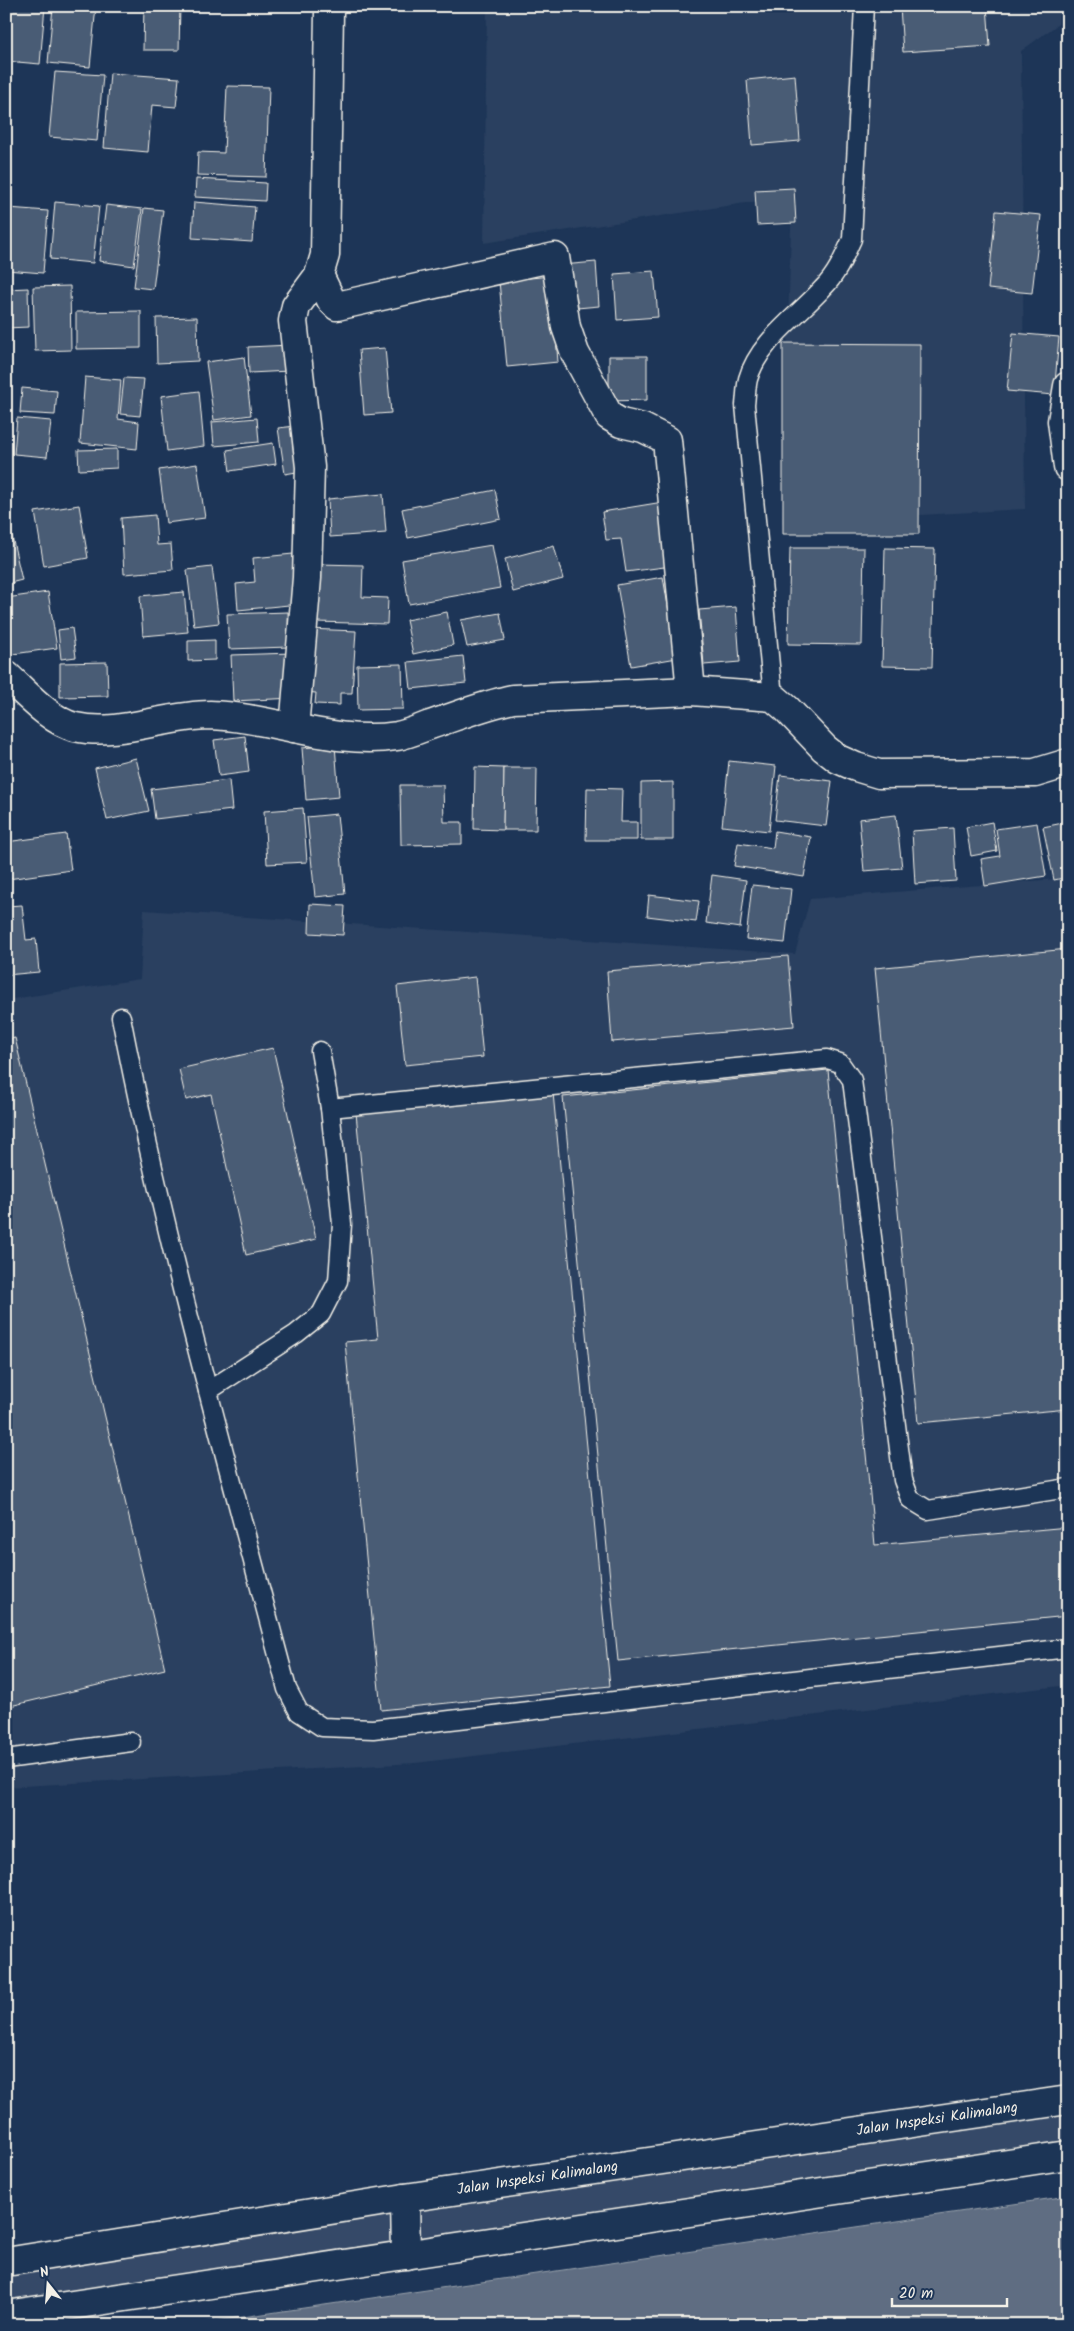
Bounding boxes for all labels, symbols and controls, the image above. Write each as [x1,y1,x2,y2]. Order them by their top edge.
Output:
street label: Jalan Inspeksi Kalimalang [855,2096,1019,2143]
street label: Jalan Inspeksi Kalimalang [455,2155,620,2202]
north arrow [22,2258,72,2308]
text: N [37,2261,52,2284]
scale bar [892,2276,1006,2308]
text: 20 m [899,2282,933,2306]

